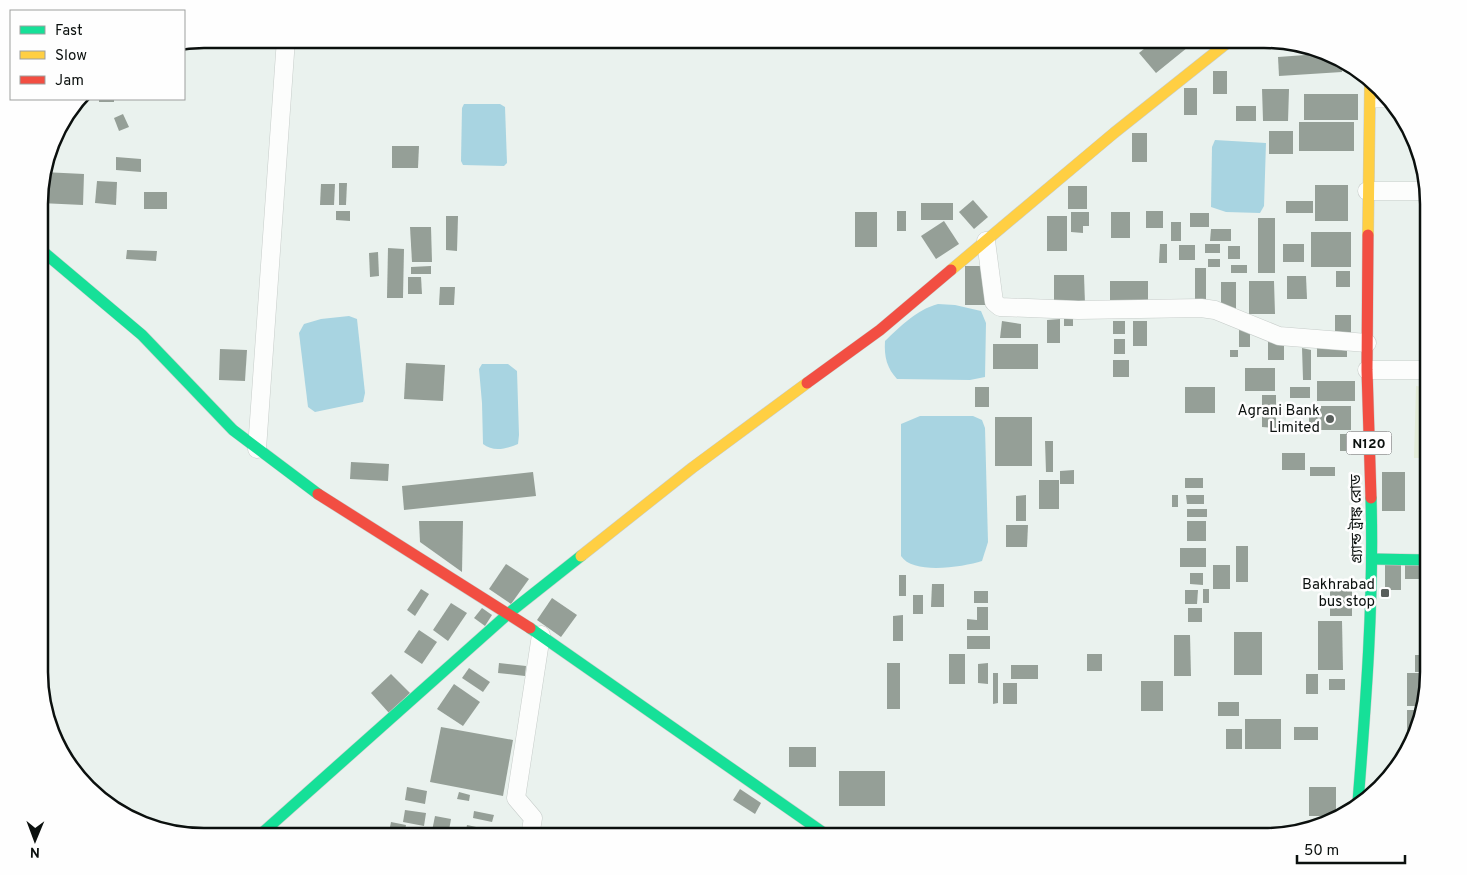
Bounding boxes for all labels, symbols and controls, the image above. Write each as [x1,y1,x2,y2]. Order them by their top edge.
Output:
legend [10,10,185,100]
text: Fast [55,22,83,41]
text: Slow [55,47,87,66]
text: Jam [55,72,84,91]
place label: Agrani Bank Limited [1238,402,1320,438]
marker: Agrani Bank Limited [1324,413,1336,425]
road number: N120 [1346,432,1392,454]
street label: গ্র্যান্ড ট্রাঙ্ক রোড [1347,474,1368,564]
place label: Bakhrabad bus stop [1302,576,1375,612]
marker: Bakhrabad bus stop [1379,587,1391,599]
north arrow [10,815,60,865]
scale bar [1297,832,1404,864]
text: 50 m [1304,842,1339,861]
text: N [30,843,40,860]

